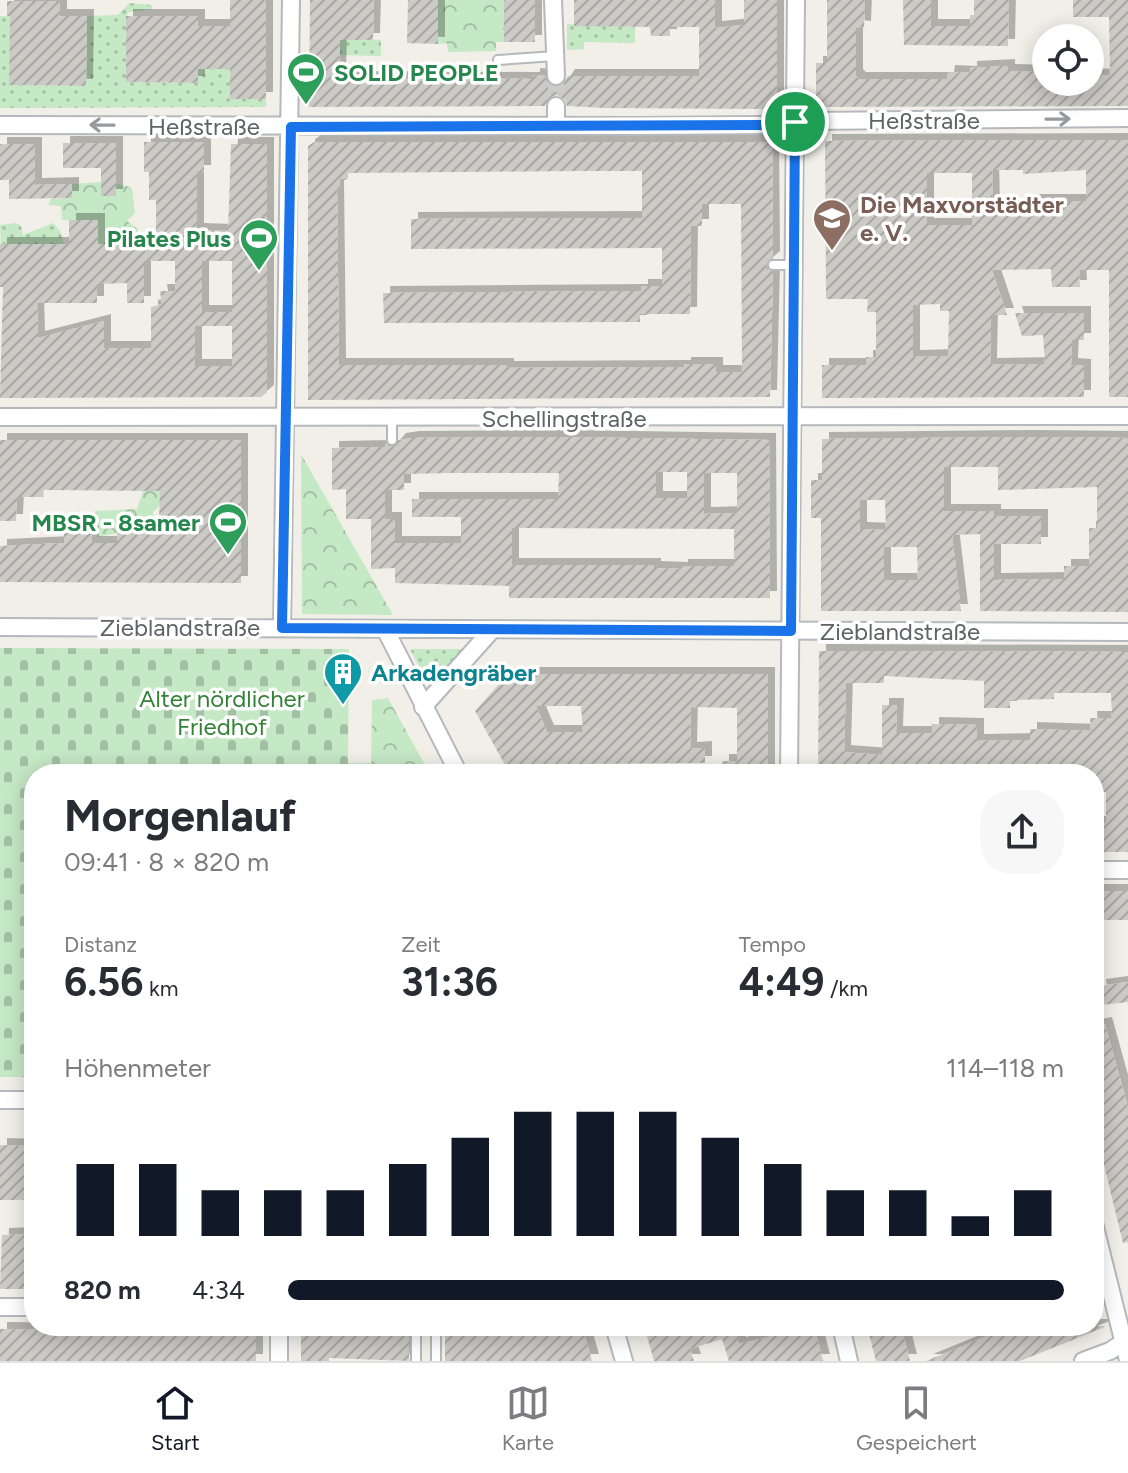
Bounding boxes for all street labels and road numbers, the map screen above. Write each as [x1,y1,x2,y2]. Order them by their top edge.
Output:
street label: Heßstraße [868,106,980,135]
street label: Heßstraße [148,112,260,141]
street label: Schellingstraße [481,404,647,433]
street label: Zieblandstraße [100,613,260,642]
street label: Zieblandstraße [820,617,980,646]

